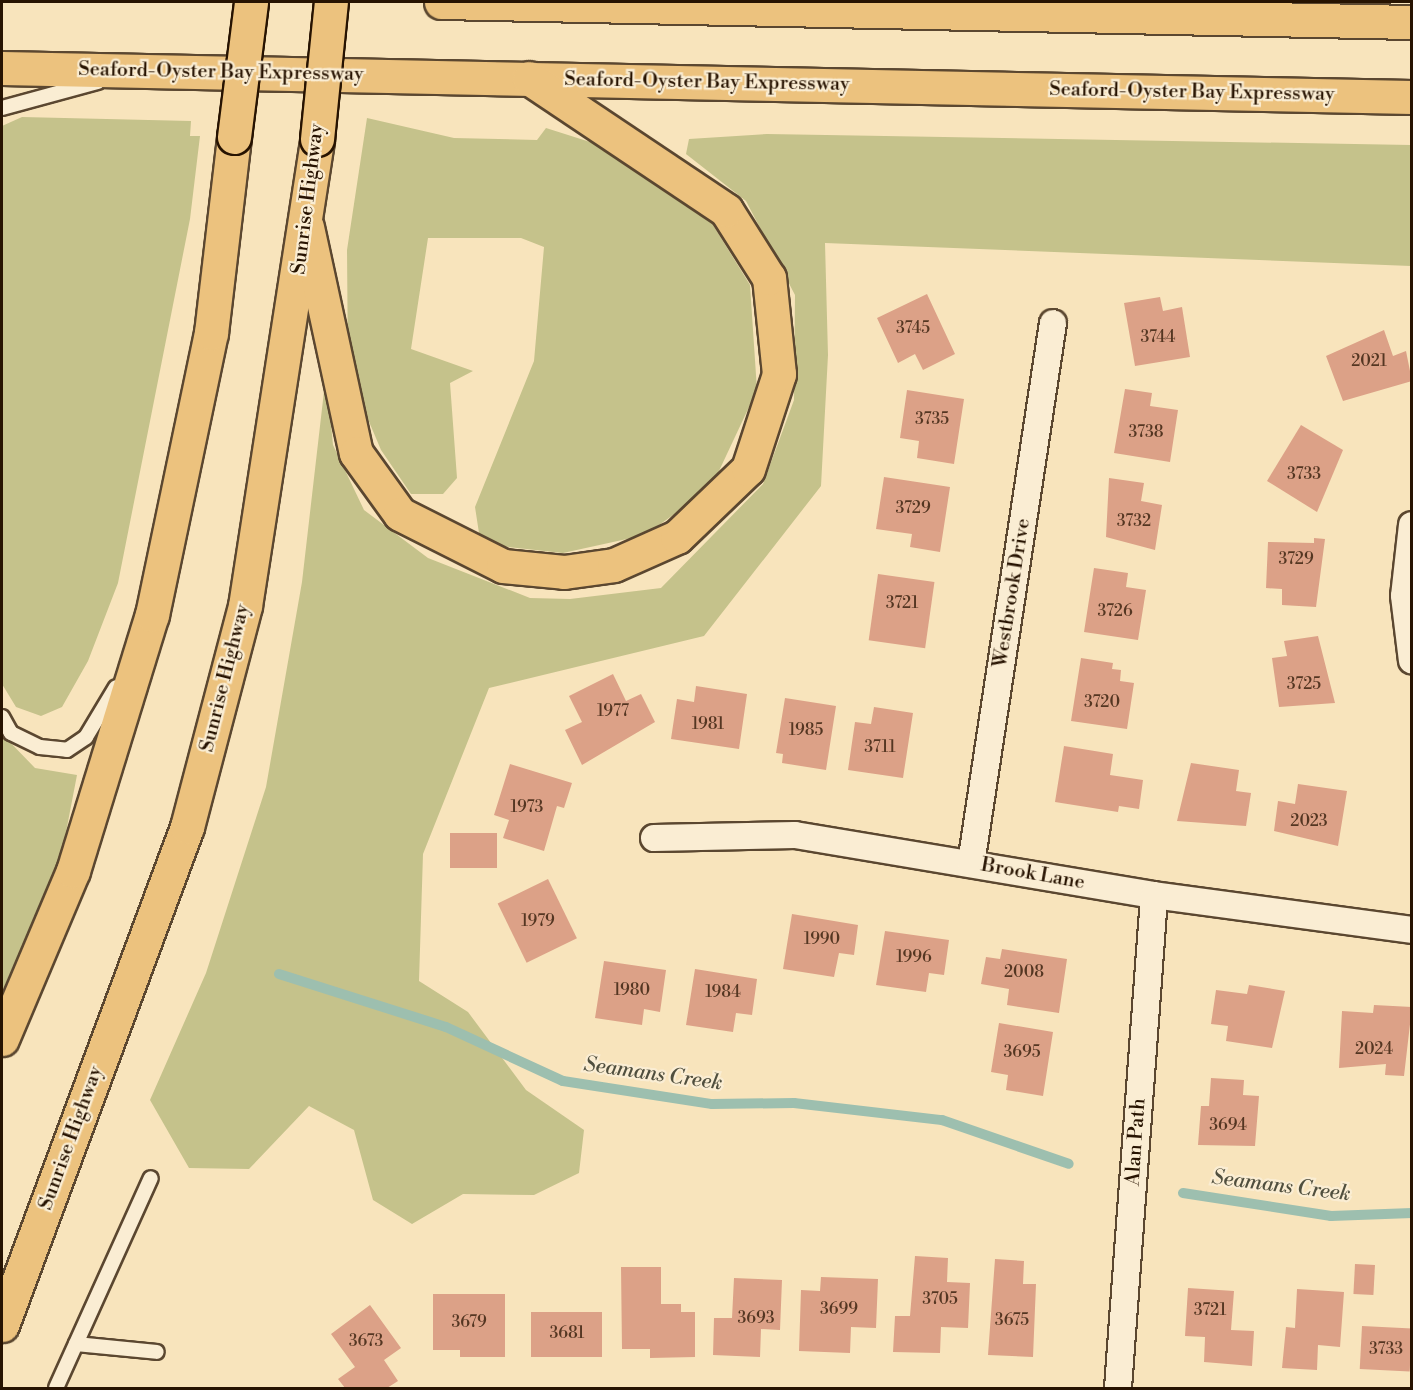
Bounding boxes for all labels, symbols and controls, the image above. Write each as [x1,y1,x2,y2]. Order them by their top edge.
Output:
street label: Seaford-Oyster Bay Expressway [78,58,364,86]
street label: Seaford-Oyster Bay Expressway [564,68,850,96]
street label: Seaford-Oyster Bay Expressway [1049,78,1335,106]
street label: Sunrise Highway [287,122,329,276]
house number: 3745 [896,318,930,338]
house number: 3744 [1140,327,1176,347]
house number: 2021 [1351,351,1387,371]
house number: 3735 [915,409,949,429]
house number: 3738 [1128,422,1164,442]
house number: 3733 [1287,464,1321,484]
house number: 3729 [895,498,931,518]
house number: 3732 [1117,511,1151,531]
street label: Westbrook Drive [988,517,1036,669]
house number: 3729 [1278,549,1314,569]
house number: 3721 [886,593,918,613]
street label: Sunrise Highway [195,601,255,755]
house number: 3726 [1097,601,1133,621]
house number: 3725 [1287,674,1321,694]
house number: 3720 [1084,692,1120,712]
house number: 1977 [597,701,629,721]
house number: 1981 [692,714,724,734]
house number: 1985 [789,720,823,740]
house number: 3711 [864,737,896,757]
house number: 1973 [511,797,543,817]
house number: 2023 [1290,811,1328,831]
street label: Brook Lane [979,853,1087,895]
house number: 1979 [521,911,555,931]
house number: 1990 [804,929,840,949]
house number: 1996 [896,947,932,967]
house number: 2008 [1004,962,1044,982]
house number: 1980 [614,980,650,1000]
house number: 1984 [705,982,741,1002]
house number: 2024 [1355,1039,1393,1059]
house number: 3695 [1003,1042,1041,1062]
water label: Seamans Creek [582,1052,724,1096]
street label: Sunrise Highway [34,1063,108,1213]
street label: Alan Path [1121,1097,1151,1187]
house number: 3694 [1209,1115,1247,1135]
water label: Seamans Creek [1210,1165,1352,1207]
house number: 3705 [922,1289,958,1309]
house number: 3699 [820,1299,858,1319]
house number: 3721 [1194,1300,1226,1320]
house number: 3693 [737,1308,775,1328]
house number: 3675 [995,1310,1029,1330]
house number: 3679 [451,1312,487,1332]
house number: 3681 [550,1323,584,1343]
house number: 3673 [349,1331,383,1351]
house number: 3733 [1369,1339,1403,1359]

